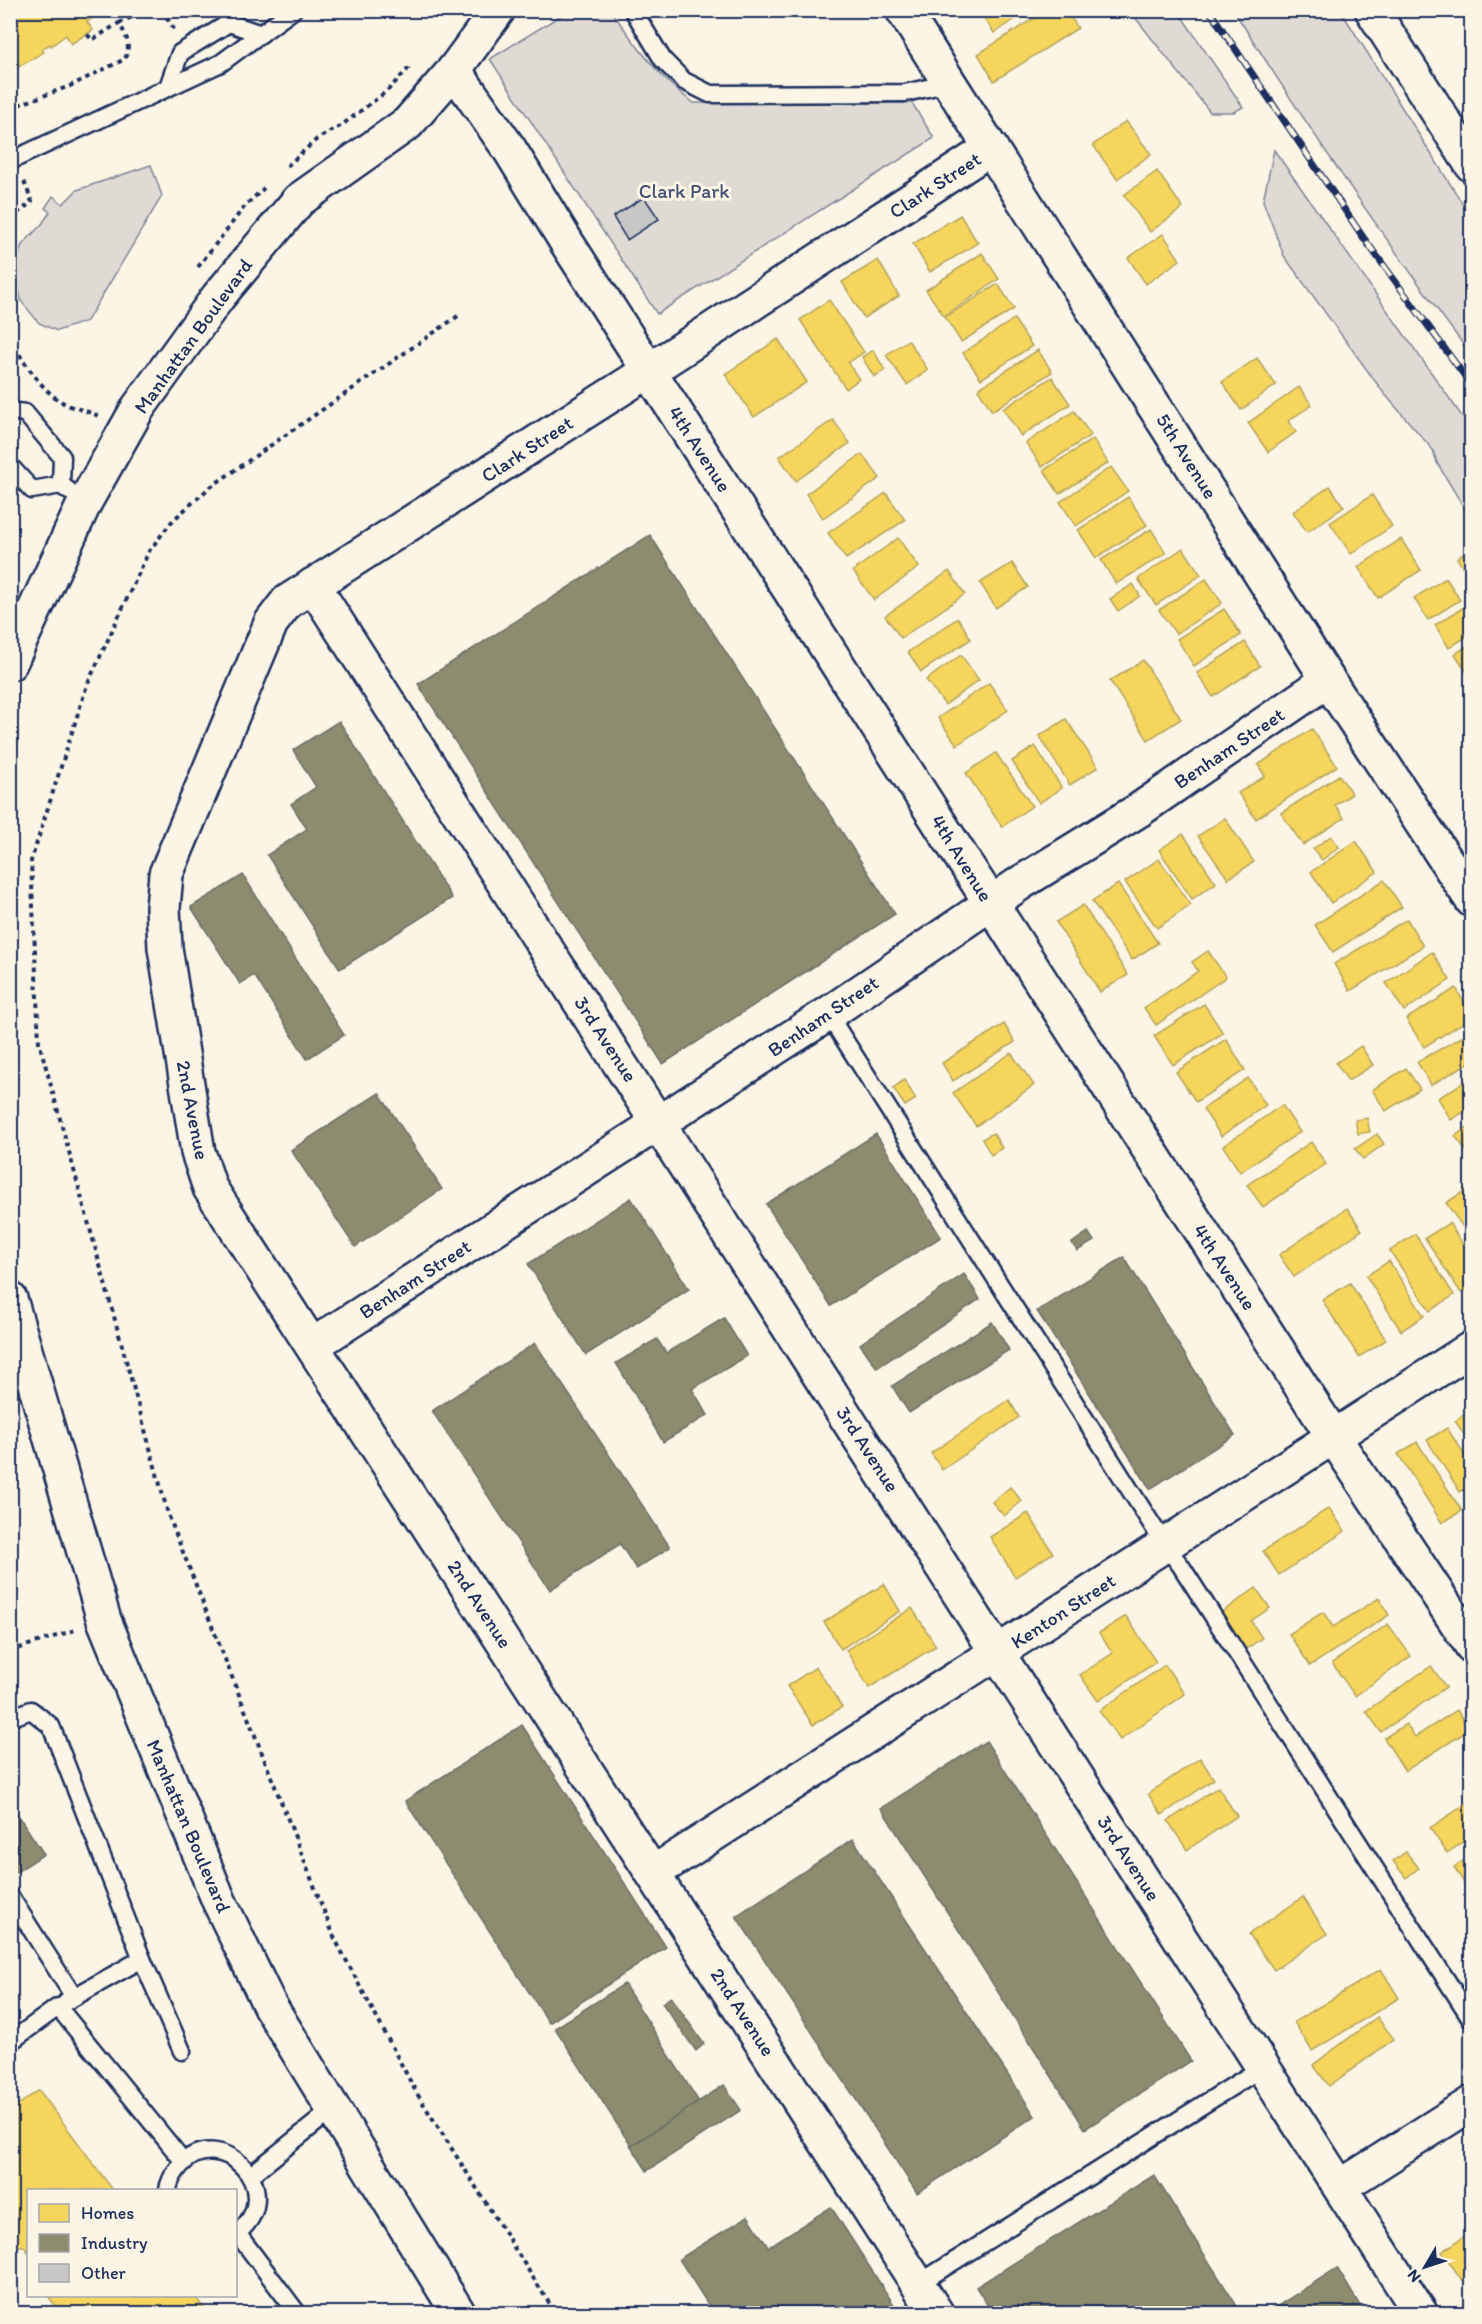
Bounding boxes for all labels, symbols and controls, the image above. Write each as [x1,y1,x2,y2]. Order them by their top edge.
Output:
street label: Clark Street [885,147,985,223]
park label: Clark Park [639,179,729,203]
street label: Manhattan Boulevard [129,254,257,418]
street label: 4th Avenue [663,401,737,497]
street label: 5th Avenue [1151,409,1223,503]
street label: Clark Street [477,411,577,487]
street label: Benham Street [1169,702,1289,794]
street label: 4th Avenue [926,810,998,906]
street label: Benham Street [763,970,883,1062]
street label: 3rd Avenue [569,992,643,1086]
street label: 2nd Avenue [172,1058,214,1162]
street label: 4th Avenue [1188,1219,1262,1315]
street label: Benham Street [355,1234,475,1324]
street label: 3rd Avenue [831,1402,905,1496]
street label: 2nd Avenue [443,1555,517,1653]
street label: Kenton Street [1006,1568,1120,1654]
street label: Manhattan Boulevard [142,1736,236,1916]
street label: 3rd Avenue [1092,1811,1166,1905]
street label: 2nd Avenue [706,1963,780,2061]
legend [27,2189,237,2297]
text: Homes [81,2202,134,2224]
text: Industry [81,2232,148,2254]
north arrow [1395,2237,1455,2297]
text: Other [81,2262,127,2284]
text: N [1403,2266,1425,2286]

